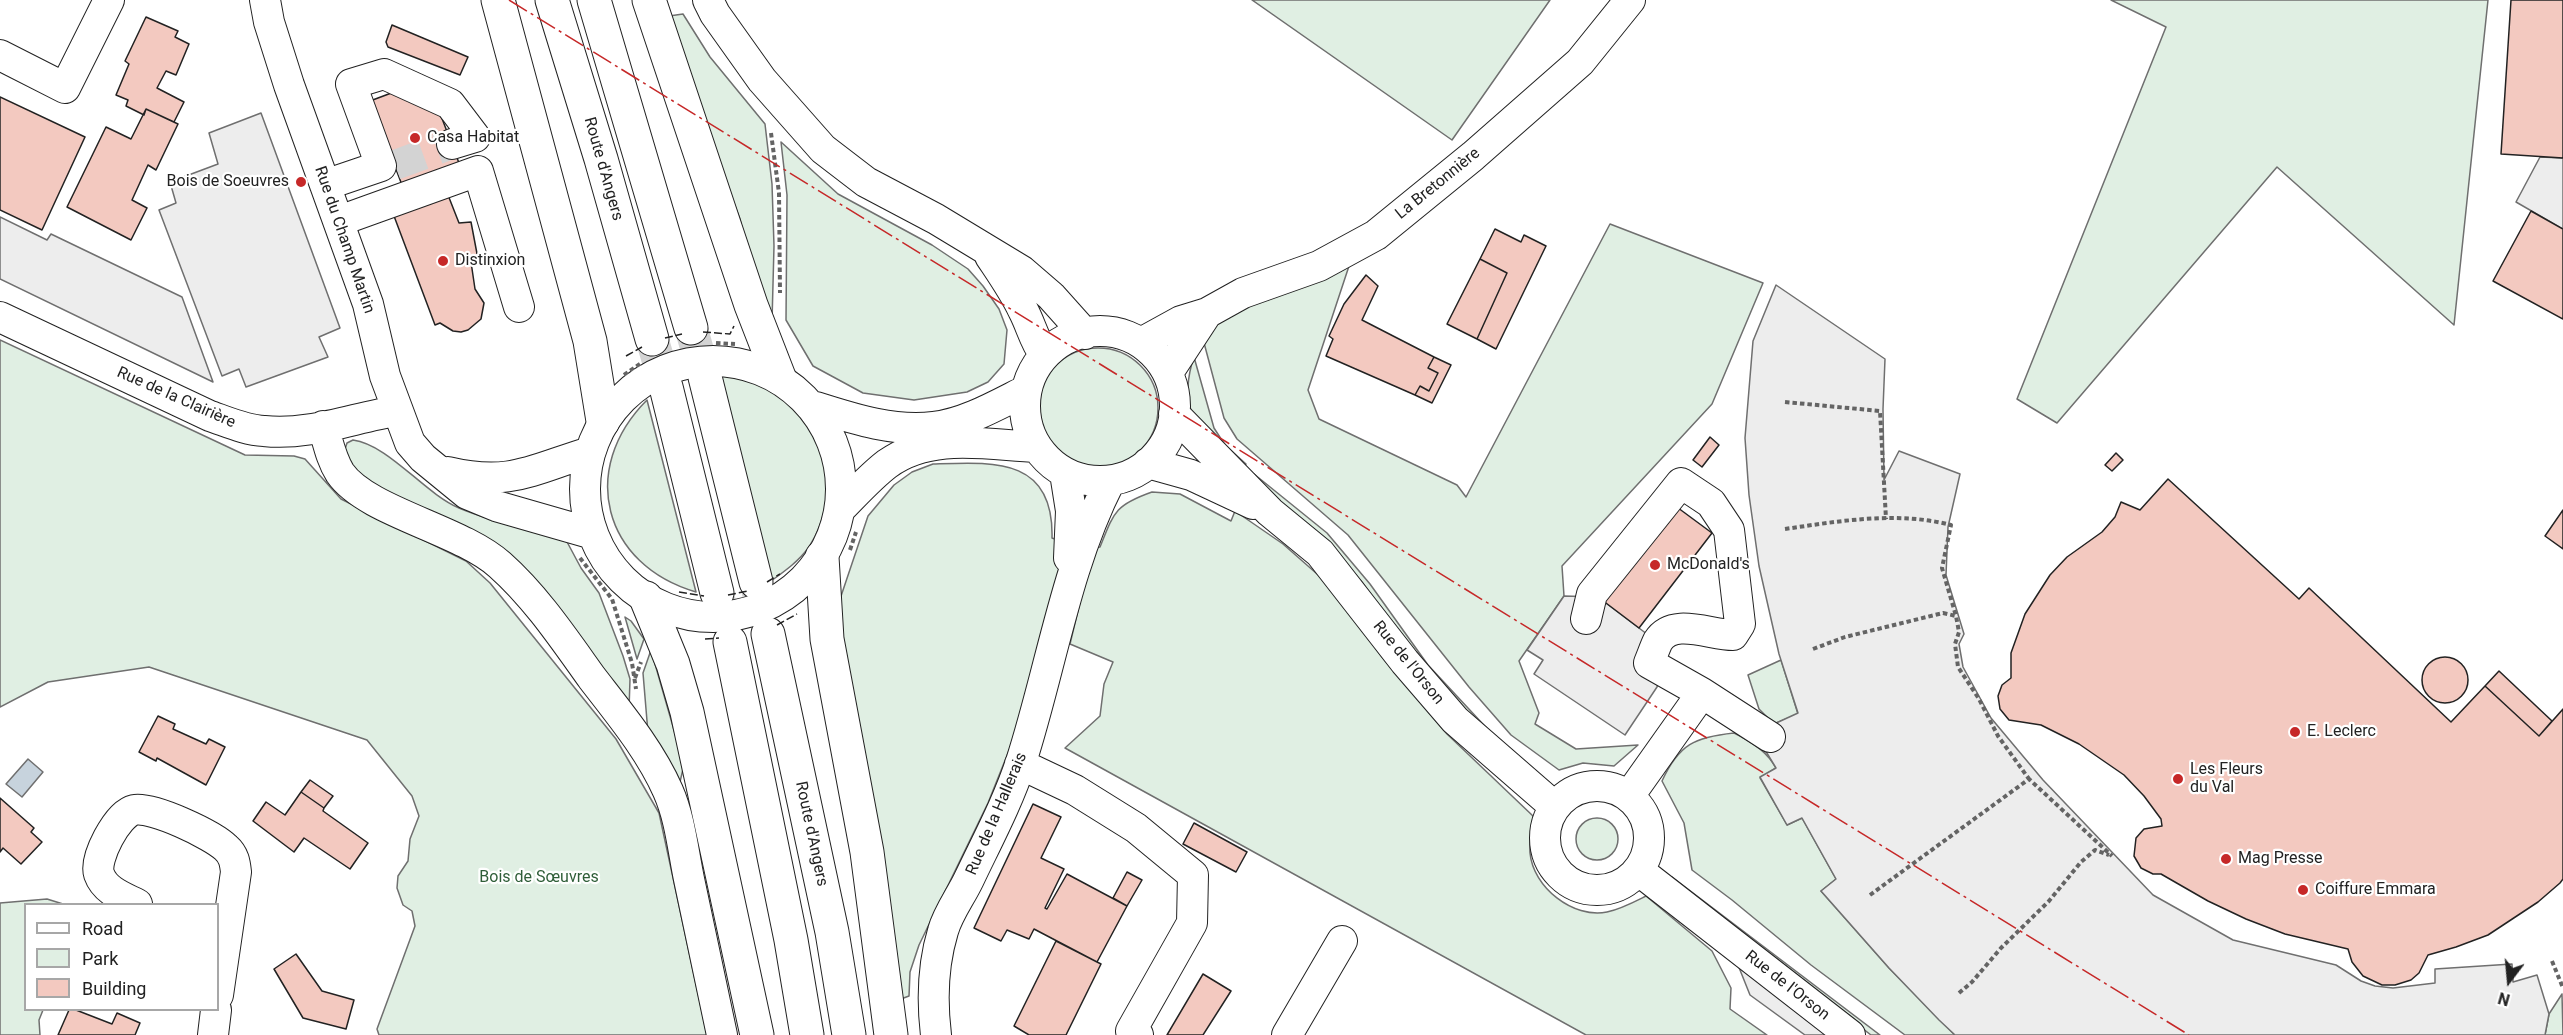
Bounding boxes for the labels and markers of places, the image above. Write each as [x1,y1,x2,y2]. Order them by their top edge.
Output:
place label: Casa Habitat [427,128,519,148]
marker: Casa Habitat [408,131,422,145]
place label: Bois de Soeuvres [167,172,289,192]
marker: Bois de Soeuvres [294,175,308,189]
place label: Distinxion [455,251,525,271]
marker: Distinxion [436,254,450,268]
place label: McDonald's [1667,555,1750,575]
marker: McDonald's [1648,558,1662,572]
place label: E. Leclerc [2307,722,2376,742]
marker: E. Leclerc [2288,725,2302,739]
place label: Les Fleurs du Val [2190,760,2263,798]
marker: Les Fleurs du Val [2171,772,2185,786]
place label: Mag Presse [2238,849,2322,869]
marker: Mag Presse [2219,852,2233,866]
place label: Coiffure Emmara [2315,880,2436,900]
marker: Coiffure Emmara [2296,883,2310,897]

